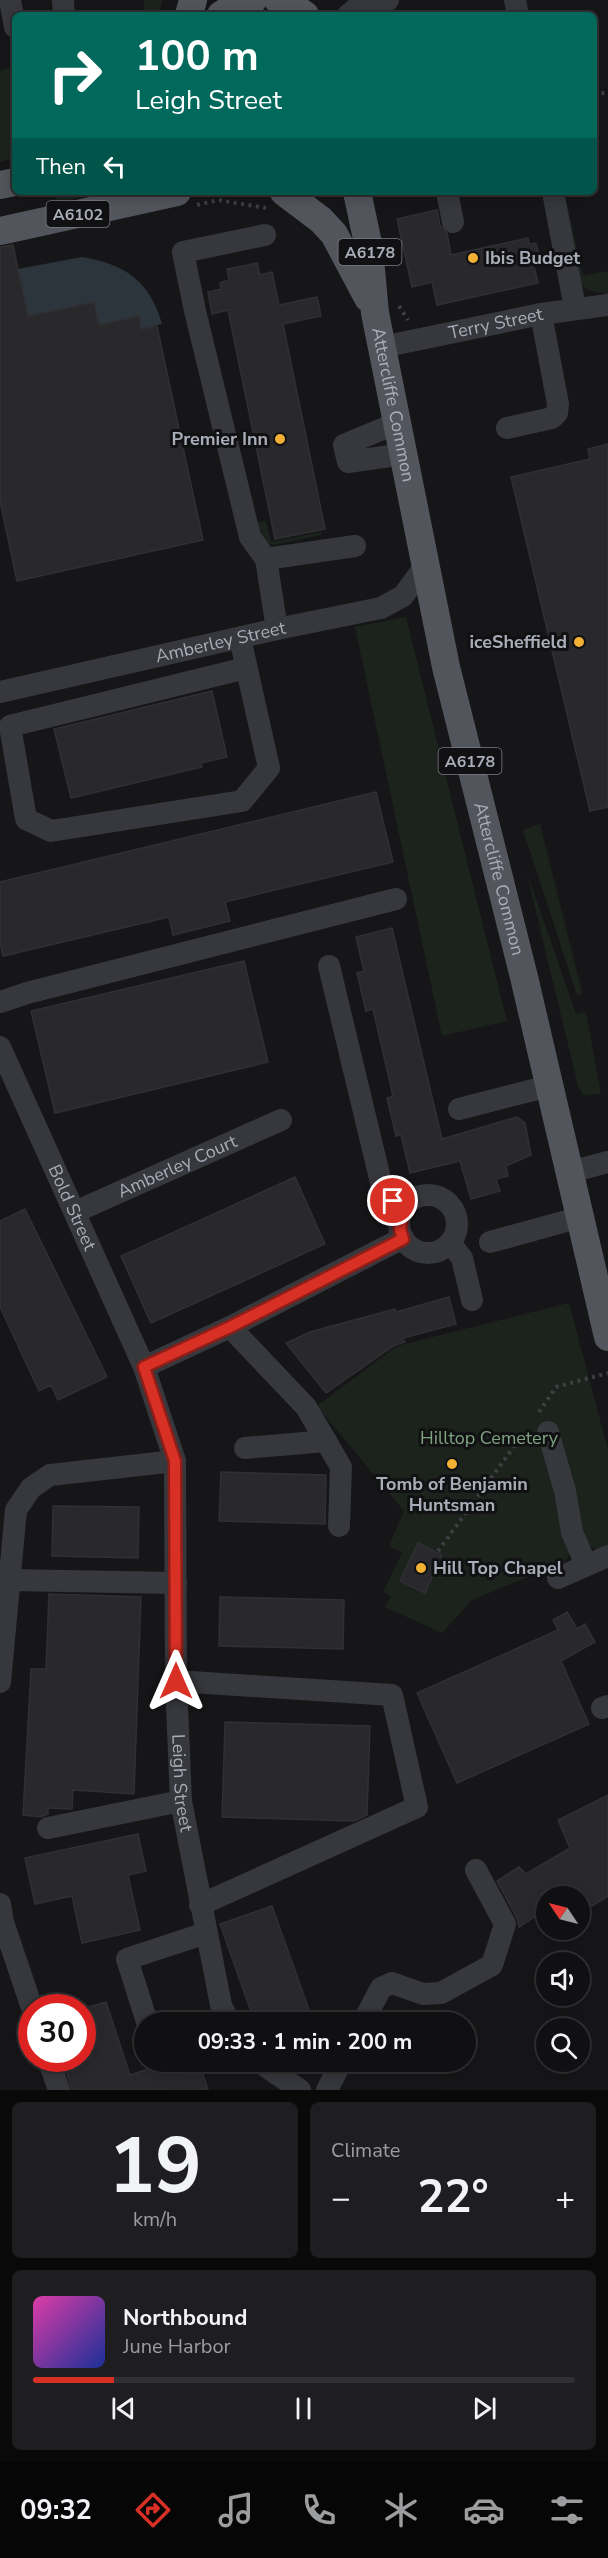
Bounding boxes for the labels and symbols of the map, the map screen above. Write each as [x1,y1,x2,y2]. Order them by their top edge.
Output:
road number: A6102 [46,201,110,227]
road number: A6178 [338,239,401,265]
place label: Ibis Budget [485,246,580,270]
marker: Ibis Budget [466,251,480,265]
street label: Terry Street [446,302,545,345]
street label: Attercliffe Common [366,325,421,484]
place label: Premier Inn [172,427,268,451]
marker: Premier Inn [273,432,287,446]
street label: Amberley Street [153,615,288,668]
place label: iceSheffield [469,630,567,654]
marker: iceSheffield [572,635,586,649]
road number: A6178 [438,748,502,774]
street label: Attercliffe Common [468,800,530,958]
street label: Amberley Court [114,1129,241,1203]
street label: Bold Street [42,1161,102,1255]
pin [367,1175,418,1226]
park label: Hilltop Cemetery [420,1426,559,1450]
marker: Tomb of Benjamin Huntsman [445,1457,459,1471]
place label: Tomb of Benjamin Huntsman [376,1472,528,1517]
place label: Hill Top Chapel [433,1556,563,1580]
marker: Hill Top Chapel [414,1561,428,1575]
position arrow [144,1649,208,1713]
street label: Leigh Street [166,1734,199,1834]
north arrow [536,1886,590,1940]
speed limit sign: 30 [18,1994,96,2072]

